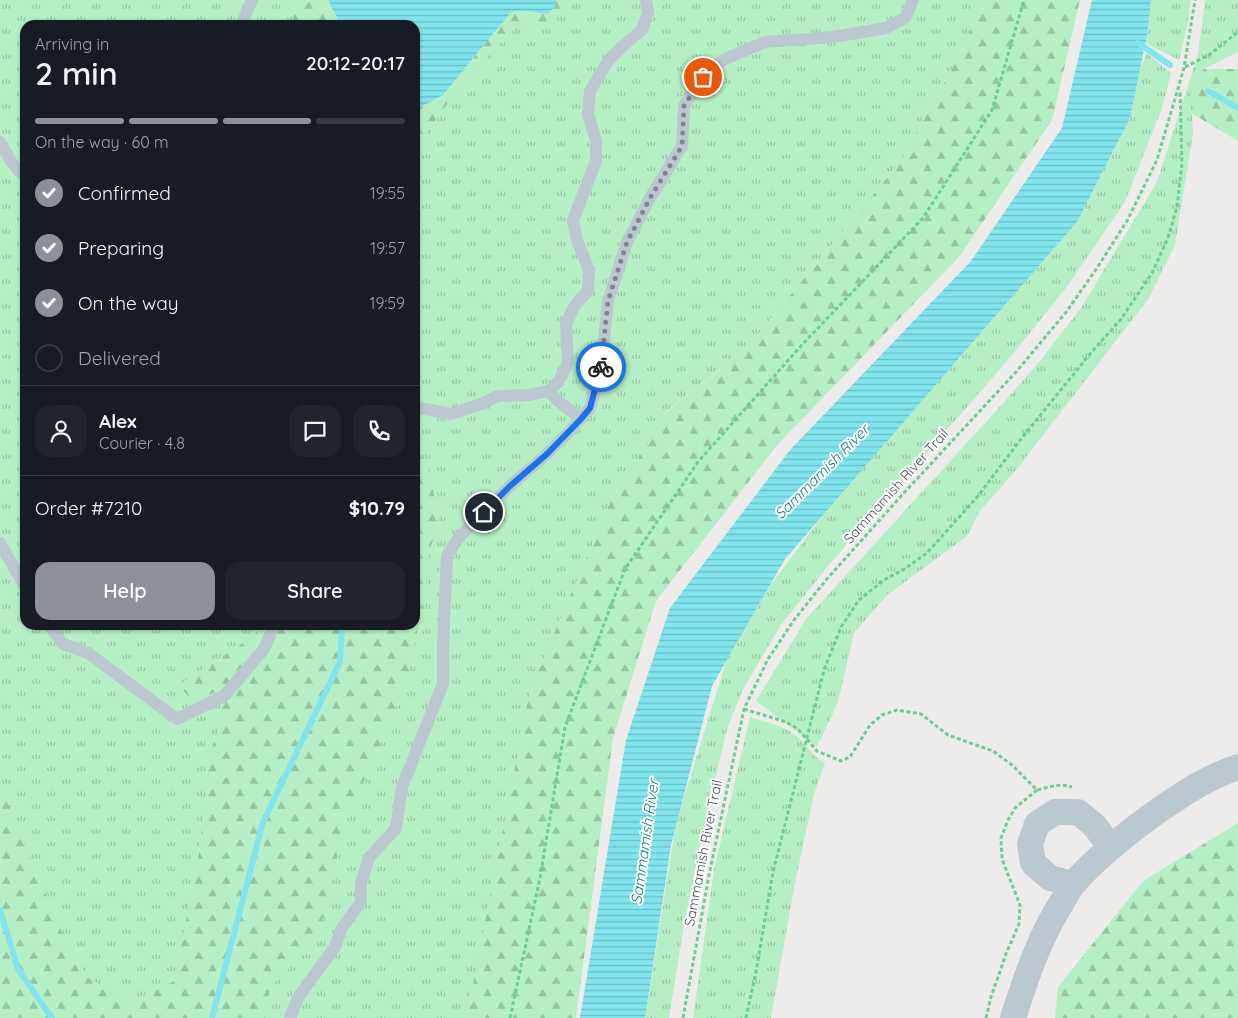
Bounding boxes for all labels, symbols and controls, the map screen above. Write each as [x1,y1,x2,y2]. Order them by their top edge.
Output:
text: Arriving in [35,34,109,54]
text: 20:12–20:17 [306,51,405,75]
text: 2 min [35,53,118,93]
pin [682,56,724,98]
icon: bag [689,63,717,91]
text: On the way · 60 m [35,132,169,152]
icon: check [35,179,63,207]
text: Confirmed [78,181,171,205]
text: 19:55 [370,183,405,203]
icon: check [35,234,63,262]
text: Preparing [78,236,164,260]
text: 19:57 [370,238,405,258]
icon: check [35,289,63,317]
text: On the way [78,291,179,315]
text: 19:59 [370,293,405,313]
courier [576,342,626,392]
text: Delivered [78,346,161,370]
icon: bike [587,353,615,381]
button: person [35,405,87,457]
button: chat [289,405,341,457]
button: phone [353,405,405,457]
text: Alex [99,409,137,433]
water label: Sammamish River [770,419,874,523]
street label: Sammamish River Trail [840,425,952,547]
text: Courier · 4.8 [99,433,185,453]
pin [463,491,505,533]
text: Order #7210 [35,496,142,520]
text: $10.79 [349,496,405,520]
icon: home [470,498,498,526]
button: Help [35,562,215,620]
button: Share [225,562,405,620]
water label: Sammamish River [626,776,663,906]
street label: Sammamish River Trail [680,778,726,928]

